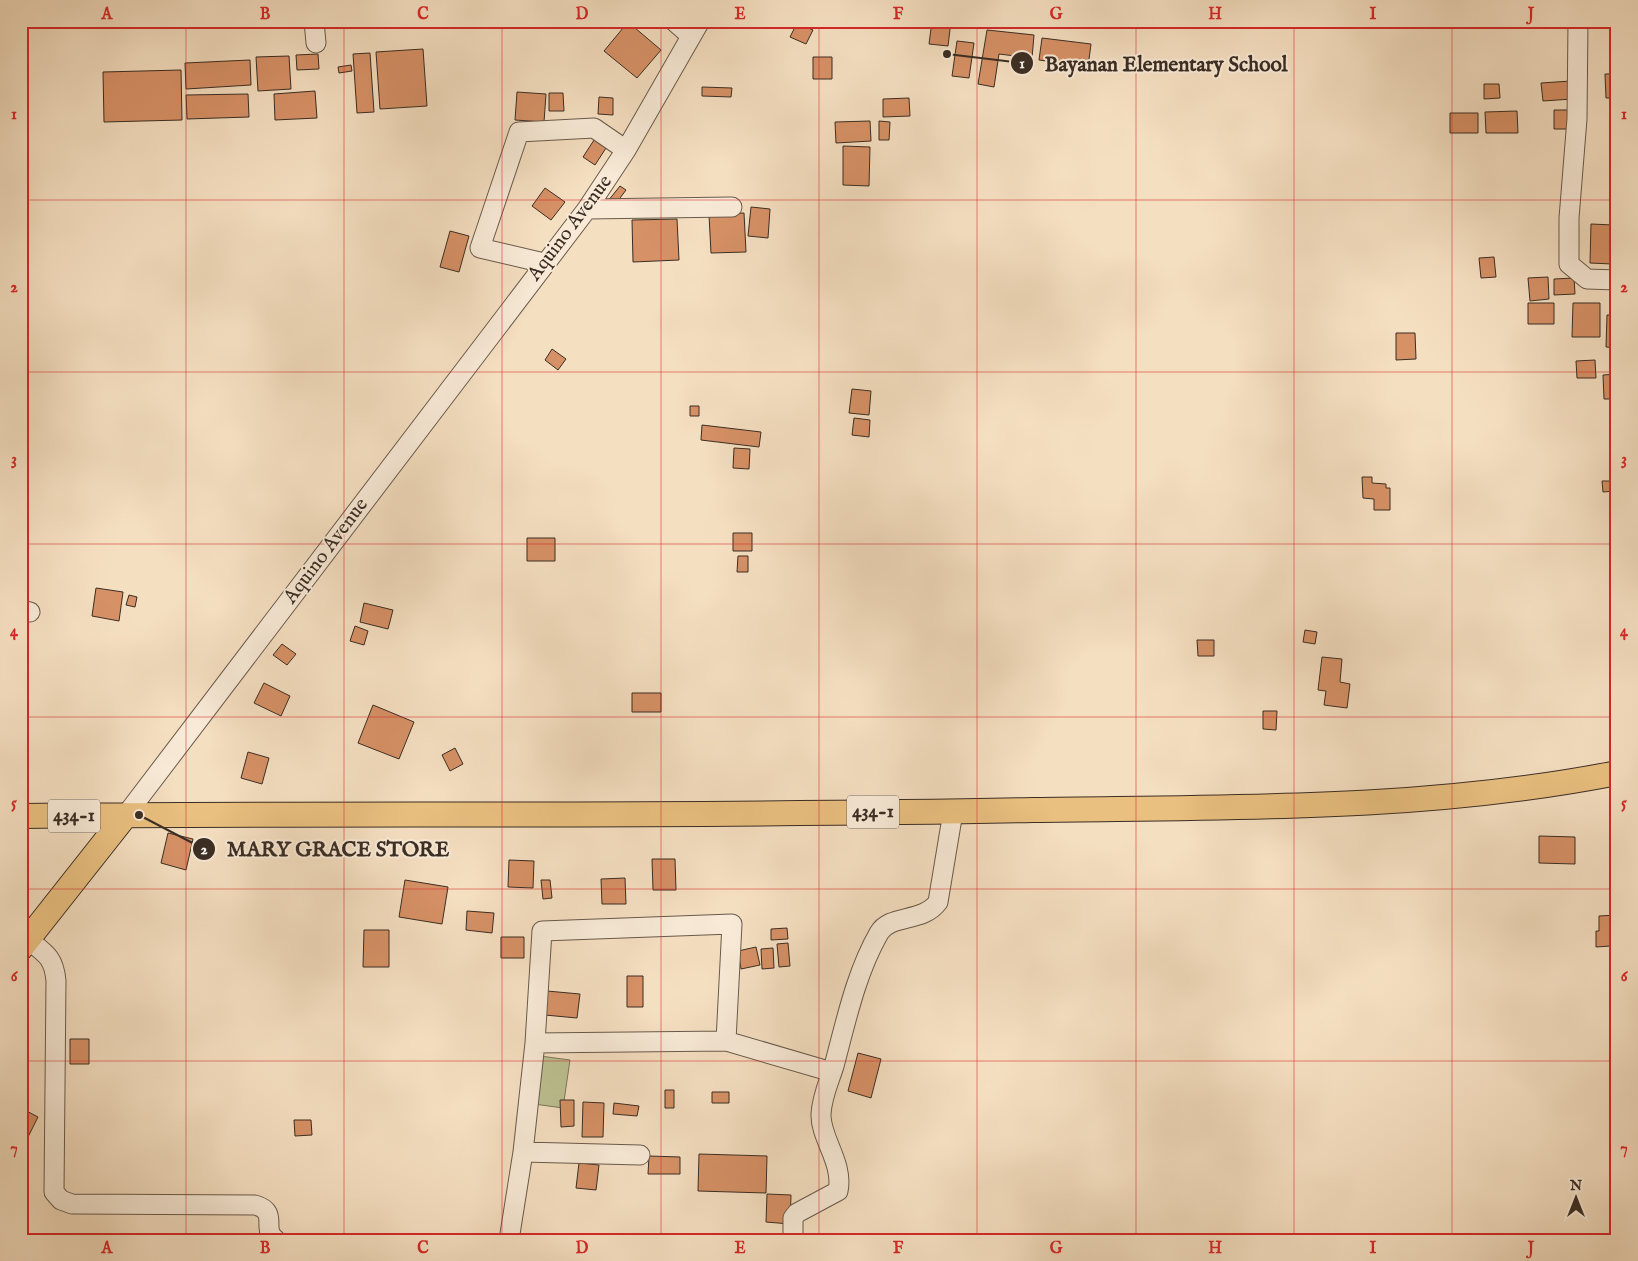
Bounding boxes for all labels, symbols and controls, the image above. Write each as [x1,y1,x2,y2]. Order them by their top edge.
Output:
text: A [101,5,114,25]
text: B [260,5,271,25]
text: C [417,5,429,25]
text: D [576,5,589,25]
text: E [734,5,746,25]
text: F [893,5,904,25]
text: G [1050,5,1063,25]
text: H [1208,5,1222,25]
text: I [1370,5,1377,25]
text: J [1526,5,1535,25]
callout: Bayanan Elementary School [1009,45,1297,81]
text: Bayanan Elementary School [1045,52,1289,79]
text: 1 [1019,54,1025,73]
text: 1 [11,105,17,125]
text: 1 [1621,105,1627,125]
street label: Aquino Avenue [521,170,618,287]
text: 2 [10,278,18,298]
text: 2 [1620,278,1628,298]
text: 3 [11,450,17,470]
text: 3 [1621,450,1627,470]
street label: Aquino Avenue [277,493,374,610]
text: 4 [10,622,19,642]
text: 4 [1620,622,1629,642]
text: 5 [11,794,17,814]
text: 5 [1621,794,1627,814]
road number: 434-1 [847,796,899,829]
road number: 434-1 [48,799,100,832]
callout: MARY GRACE STORE [191,831,459,867]
text: MARY GRACE STORE [227,837,450,864]
text: 2 [200,840,208,859]
text: 6 [11,967,19,987]
text: 6 [1621,967,1629,987]
text: 7 [10,1139,18,1159]
text: 7 [1620,1139,1628,1159]
north arrow [1550,1174,1600,1224]
text: N [1569,1177,1582,1195]
text: A [101,1239,114,1259]
text: B [260,1239,271,1259]
text: C [417,1239,429,1259]
text: D [576,1239,589,1259]
text: E [734,1239,746,1259]
text: F [893,1239,904,1259]
text: G [1050,1239,1063,1259]
text: H [1208,1239,1222,1259]
text: I [1370,1239,1377,1259]
text: J [1526,1239,1535,1259]

